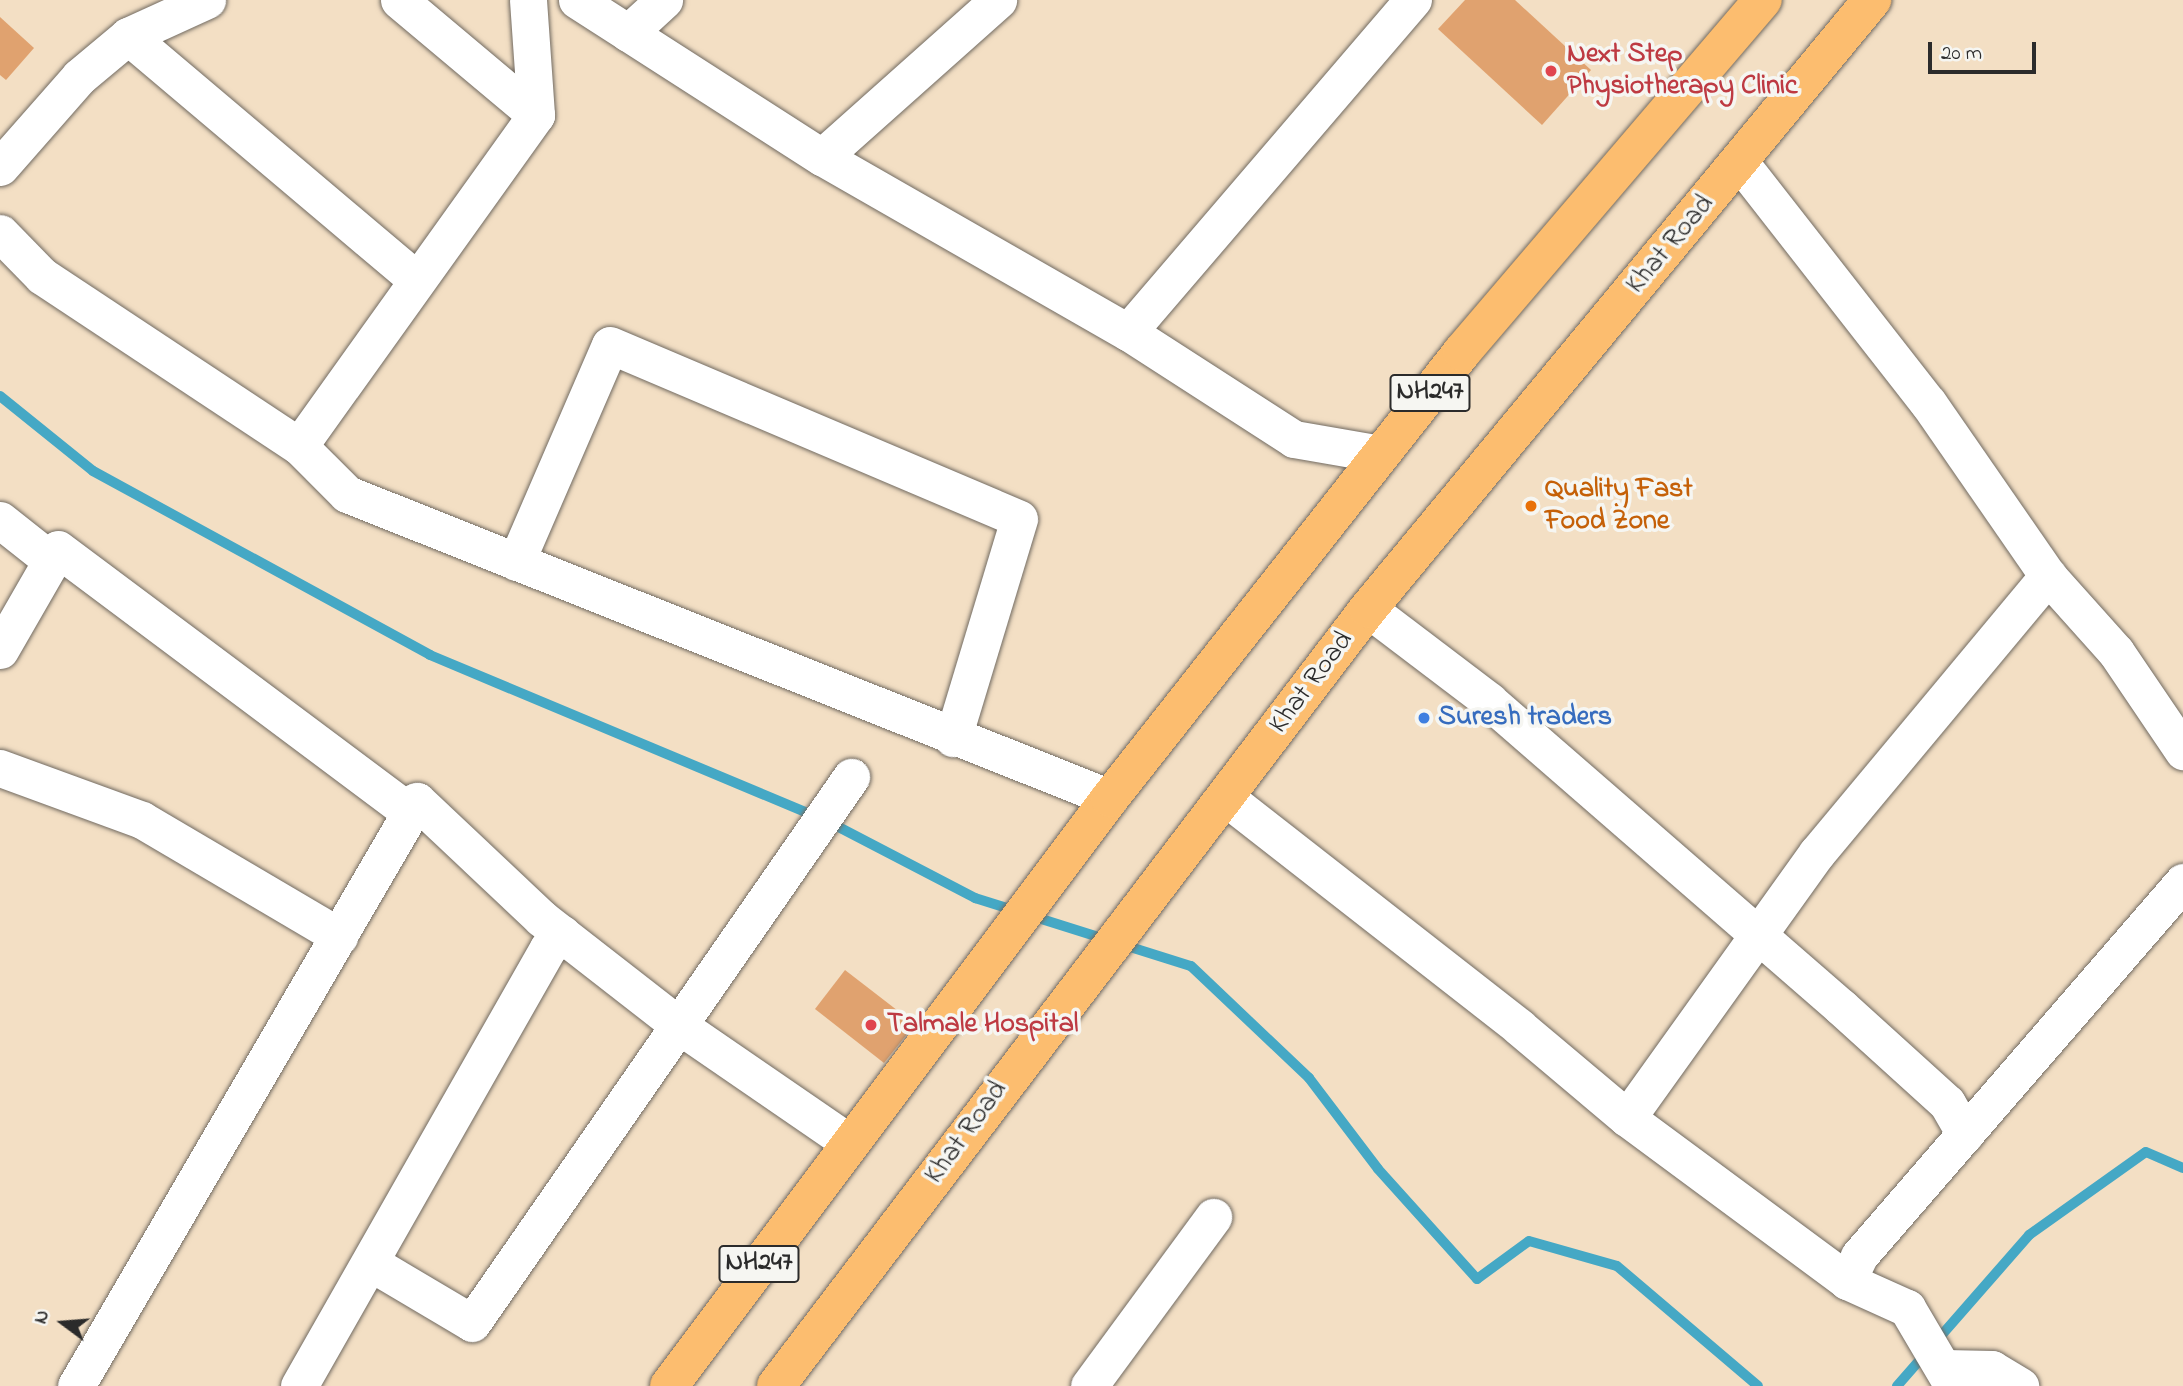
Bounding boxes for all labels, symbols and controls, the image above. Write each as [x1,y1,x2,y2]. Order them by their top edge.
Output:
scale bar [1931,28,2039,72]
place label: Next Step Physiotherapy Clinic [1567,38,1797,104]
text: 20 m [1941,39,1982,69]
marker: Next Step Physiotherapy Clinic [1541,61,1561,81]
street label: Khat Road [1620,189,1722,301]
road number: NH247 [1388,370,1472,416]
place label: Quality Fast Food Zone [1545,473,1693,539]
marker: Quality Fast Food Zone [1523,498,1539,514]
street label: Khat Road [1263,625,1361,741]
place label: Suresh traders [1438,701,1612,735]
marker: Suresh traders [1416,710,1432,726]
place label: Talmale Hospital [887,1008,1079,1042]
marker: Talmale Hospital [861,1015,881,1035]
street label: Khat Road [918,1075,1016,1191]
road number: NH247 [717,1242,801,1287]
north arrow [28,1288,98,1358]
text: N [28,1307,57,1327]

